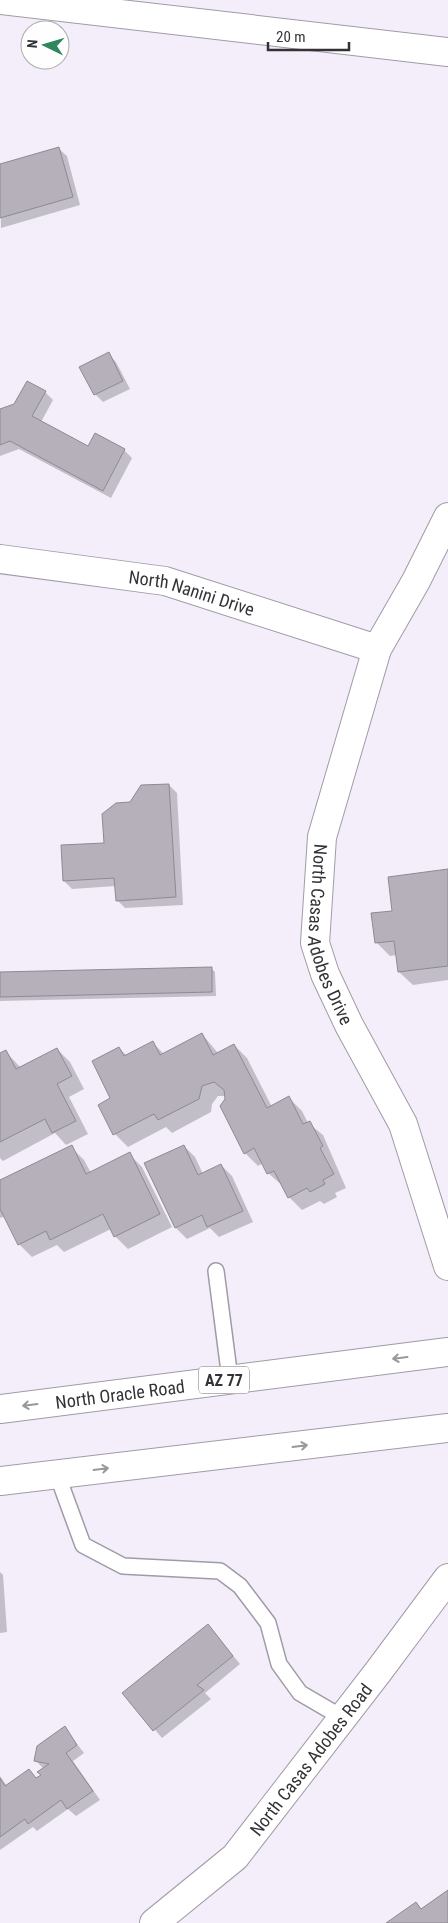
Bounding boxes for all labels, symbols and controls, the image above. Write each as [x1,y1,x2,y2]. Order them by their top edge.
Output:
north arrow [20,20,70,70]
scale bar [268,20,349,52]
text: 20 m [276,28,306,46]
text: N [24,39,40,49]
street label: North Nanini Drive [128,566,257,620]
street label: North Casas Adobes Drive [304,843,358,1028]
one-way arrow [392,1353,408,1363]
road number: AZ 77 [199,1366,249,1394]
street label: North Oracle Road [54,1375,186,1412]
one-way arrow [22,1400,38,1410]
one-way arrow [291,1441,307,1451]
one-way arrow [92,1464,108,1474]
street label: North Casas Adobes Road [245,1679,376,1840]

